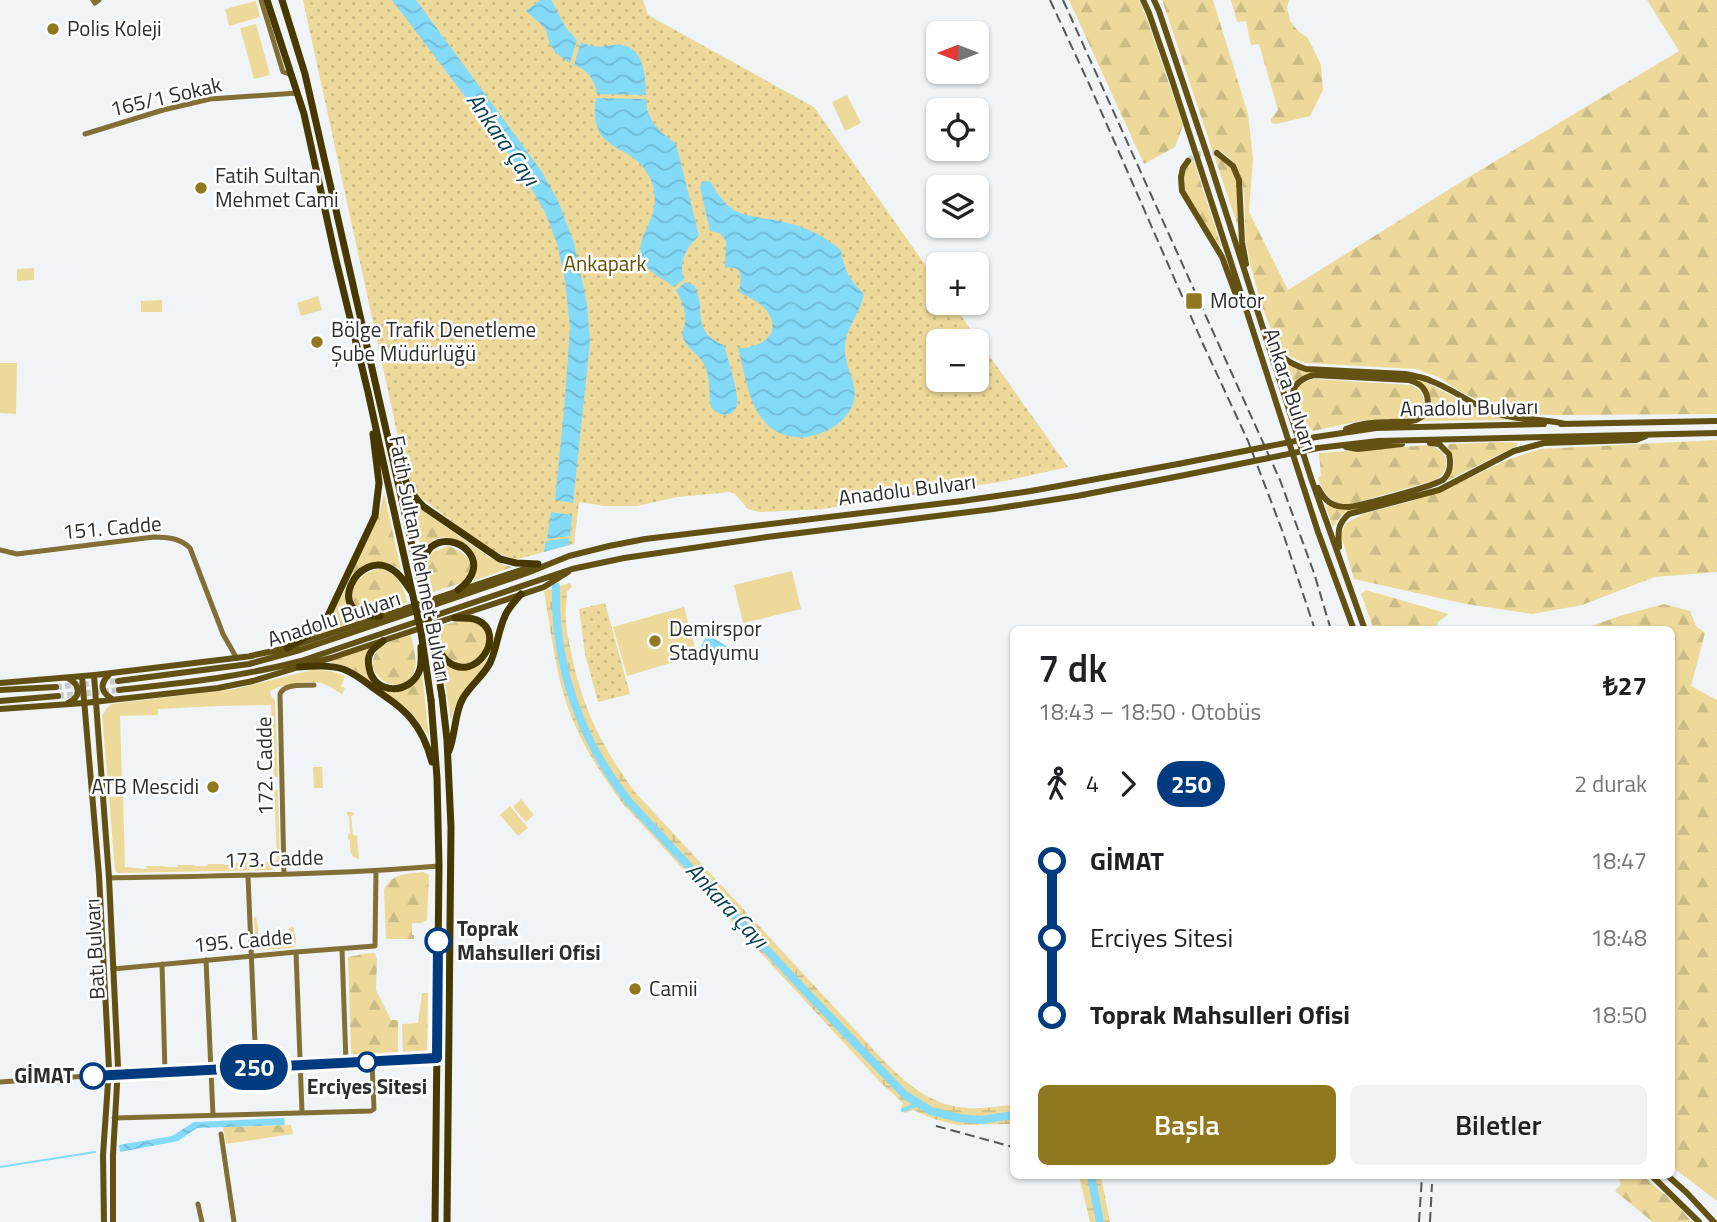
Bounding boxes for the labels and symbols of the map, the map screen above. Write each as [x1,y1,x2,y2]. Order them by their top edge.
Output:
place label: Polis Koleji [67,12,162,44]
marker: Polis Koleji [45,21,61,37]
north arrow [926,21,989,84]
street label: 165/1 Sokak [107,68,225,124]
water label: Ankara Çayı [458,85,549,194]
place label: Fatih Sultan Mehmet Cami [215,159,339,215]
marker: Fatih Sultan Mehmet Cami [193,180,209,196]
park label: Ankapark [563,247,647,279]
place label: Motor [1210,284,1264,316]
marker: Motor [1184,291,1204,311]
place label: Bölge Trafik Denetleme Şube Müdürlüğü [331,313,536,369]
street label: Ankara Bulvarı [1256,324,1326,455]
marker: Bölge Trafik Denetleme Şube Müdürlüğü [309,334,325,350]
street label: Anadolu Bulvarı [1400,390,1538,424]
street label: Fatih Sultan Mehmet Bulvarı [381,433,461,685]
street label: Anadolu Bulvarı [836,465,978,513]
street label: 151. Cadde [61,507,163,547]
street label: Anadolu Bulvarı [263,581,404,655]
place label: Demirspor Stadyumu [669,612,762,668]
marker: Demirspor Stadyumu [647,633,663,649]
street label: 172. Cadde [247,716,281,816]
place label: ATB Mescidi [92,770,199,802]
marker: ATB Mescidi [205,779,221,795]
street label: 173. Cadde [224,840,324,876]
water label: Ankara Çayı [678,854,778,957]
street label: Batı Bulvarı [75,898,113,1000]
place label: Toprak Mahsulleri Ofisi [457,912,601,968]
street label: 195. Cadde [192,920,294,960]
marker: Toprak Mahsulleri Ofisi [425,928,451,954]
place label: Camii [649,972,698,1004]
marker: Camii [627,981,643,997]
line badge: 250 [214,1044,294,1090]
marker: Erciyes Sitesi [357,1052,377,1072]
place label: GİMAT [14,1059,74,1091]
marker: GİMAT [80,1063,106,1089]
place label: Erciyes Sitesi [307,1070,427,1102]

